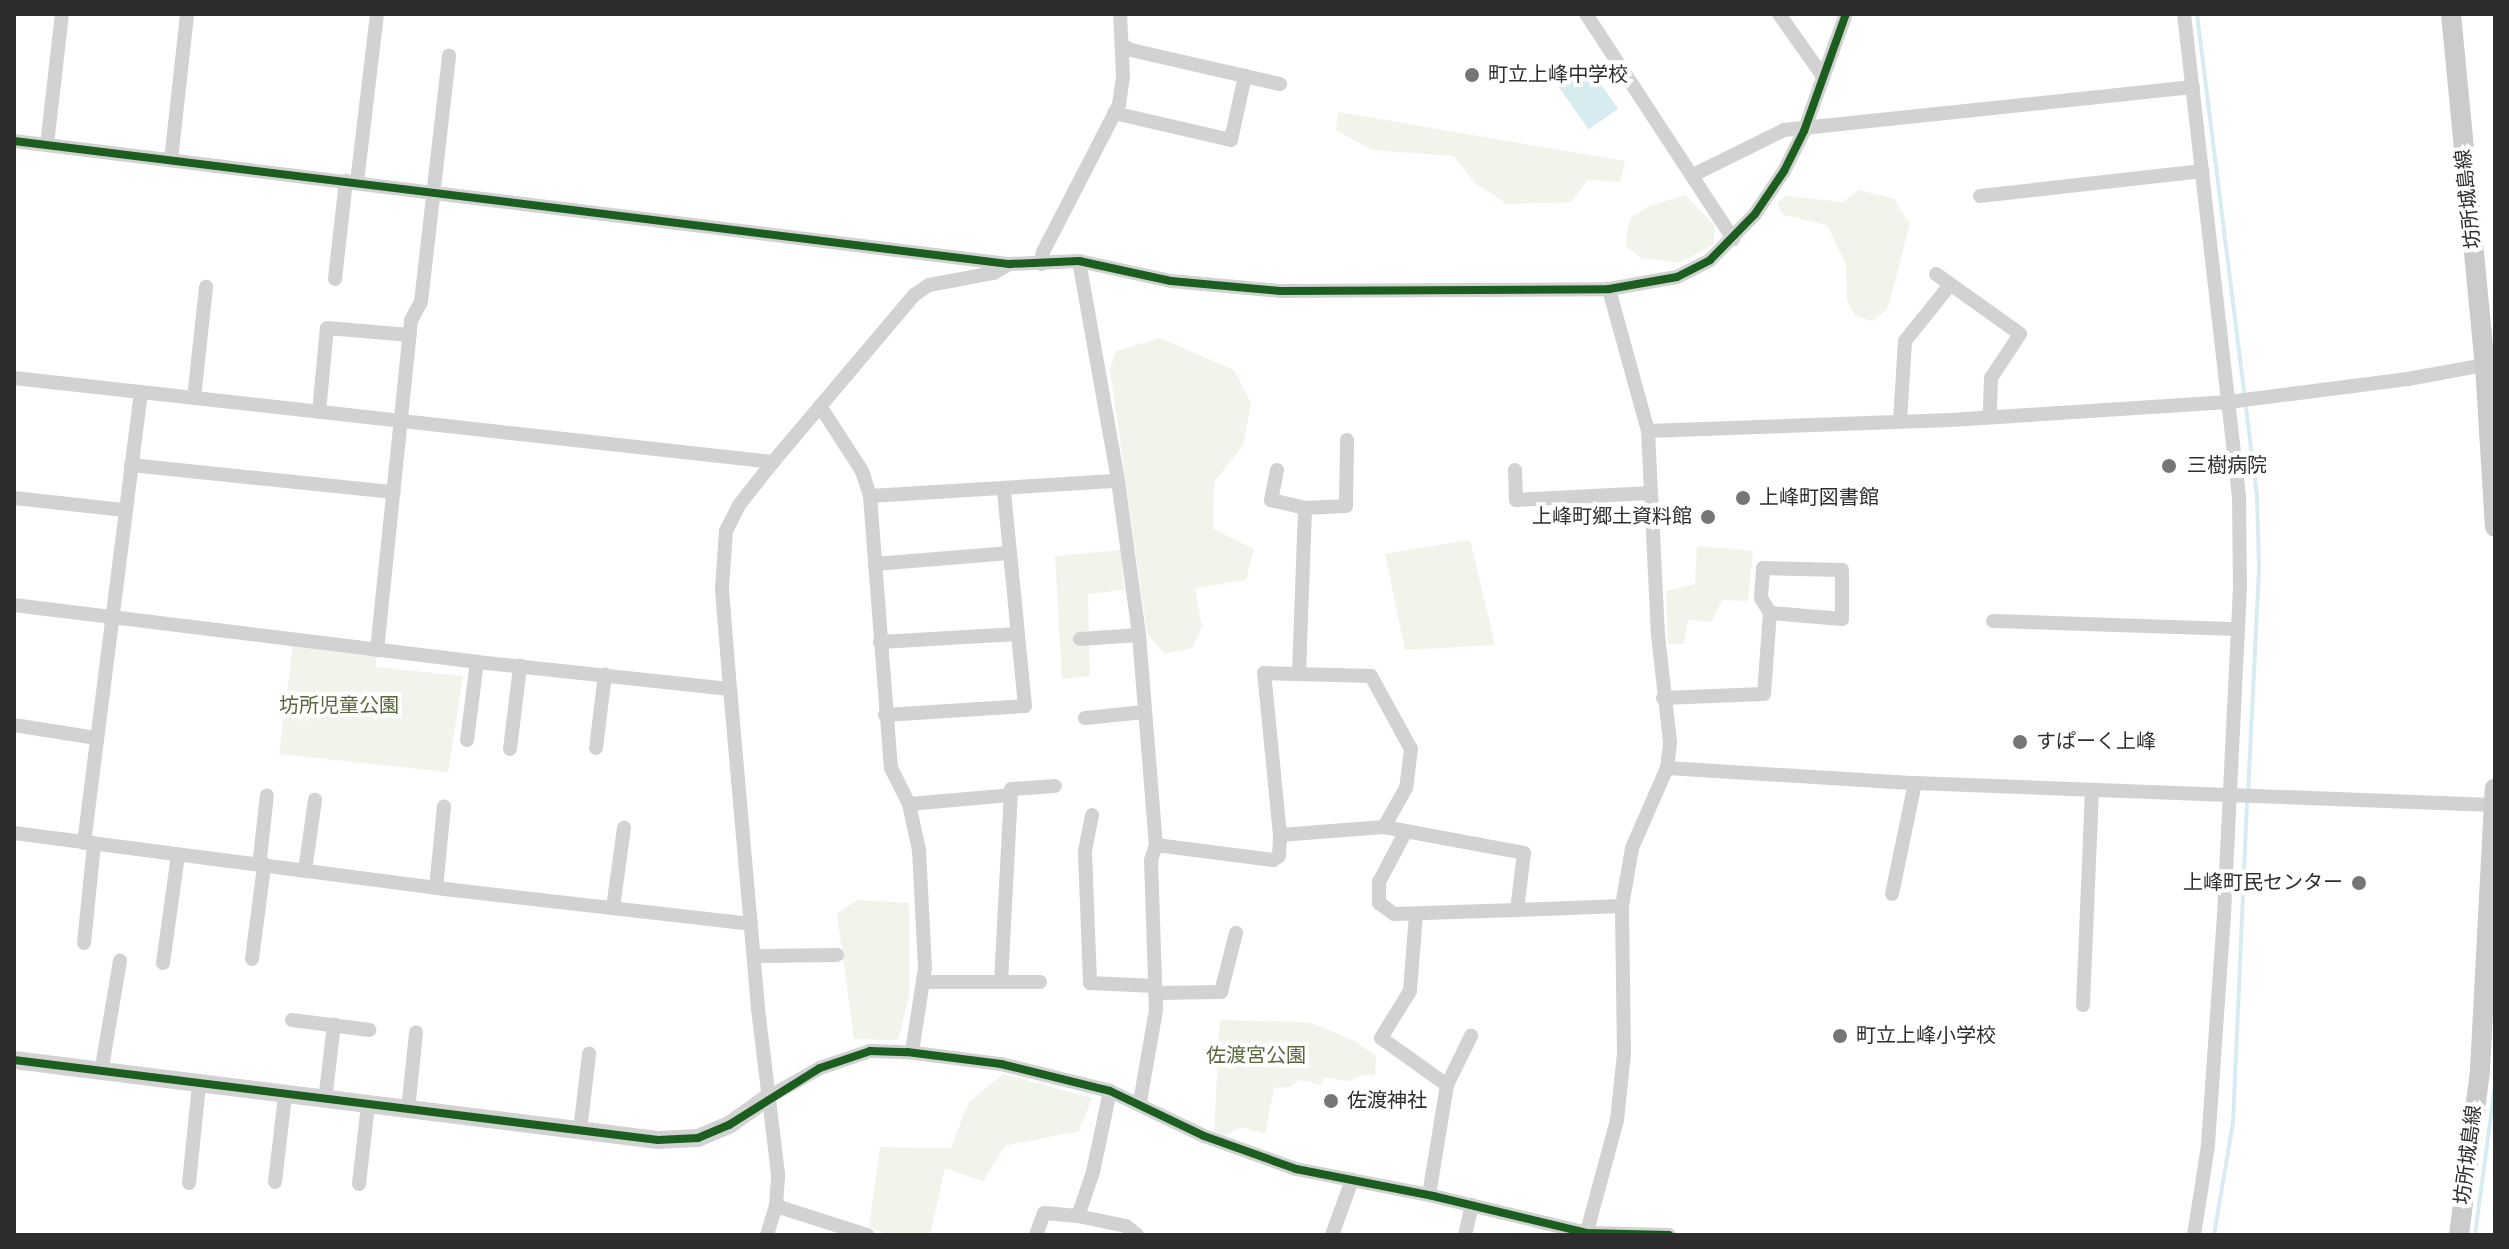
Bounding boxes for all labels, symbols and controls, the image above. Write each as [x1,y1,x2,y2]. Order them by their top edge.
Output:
place label: 町立上峰中学校 [1488,63,1628,87]
marker: 町立上峰中学校 [1463,66,1481,84]
street label: 坊所城島線 [2452,148,2486,250]
place label: 三樹病院 [2187,454,2267,478]
marker: 三樹病院 [2158,455,2180,477]
place label: 上峰町図書館 [1759,486,1879,510]
marker: 上峰町図書館 [1734,489,1752,507]
place label: 上峰町郷土資料館 [1532,505,1692,529]
marker: 上峰町郷土資料館 [1699,508,1717,526]
park label: 坊所児童公園 [279,694,399,718]
place label: すぱーく上峰 [2036,730,2156,754]
marker: すぱーく上峰 [2011,733,2029,751]
place label: 上峰町民センター [2183,871,2343,895]
marker: 上峰町民センター [2350,874,2368,892]
place label: 町立上峰小学校 [1856,1024,1996,1048]
marker: 町立上峰小学校 [1831,1027,1849,1045]
park label: 佐渡宮公園 [1206,1044,1306,1068]
place label: 佐渡神社 [1347,1089,1427,1113]
marker: 佐渡神社 [1322,1092,1340,1110]
street label: 坊所城島線 [2451,1104,2487,1206]

